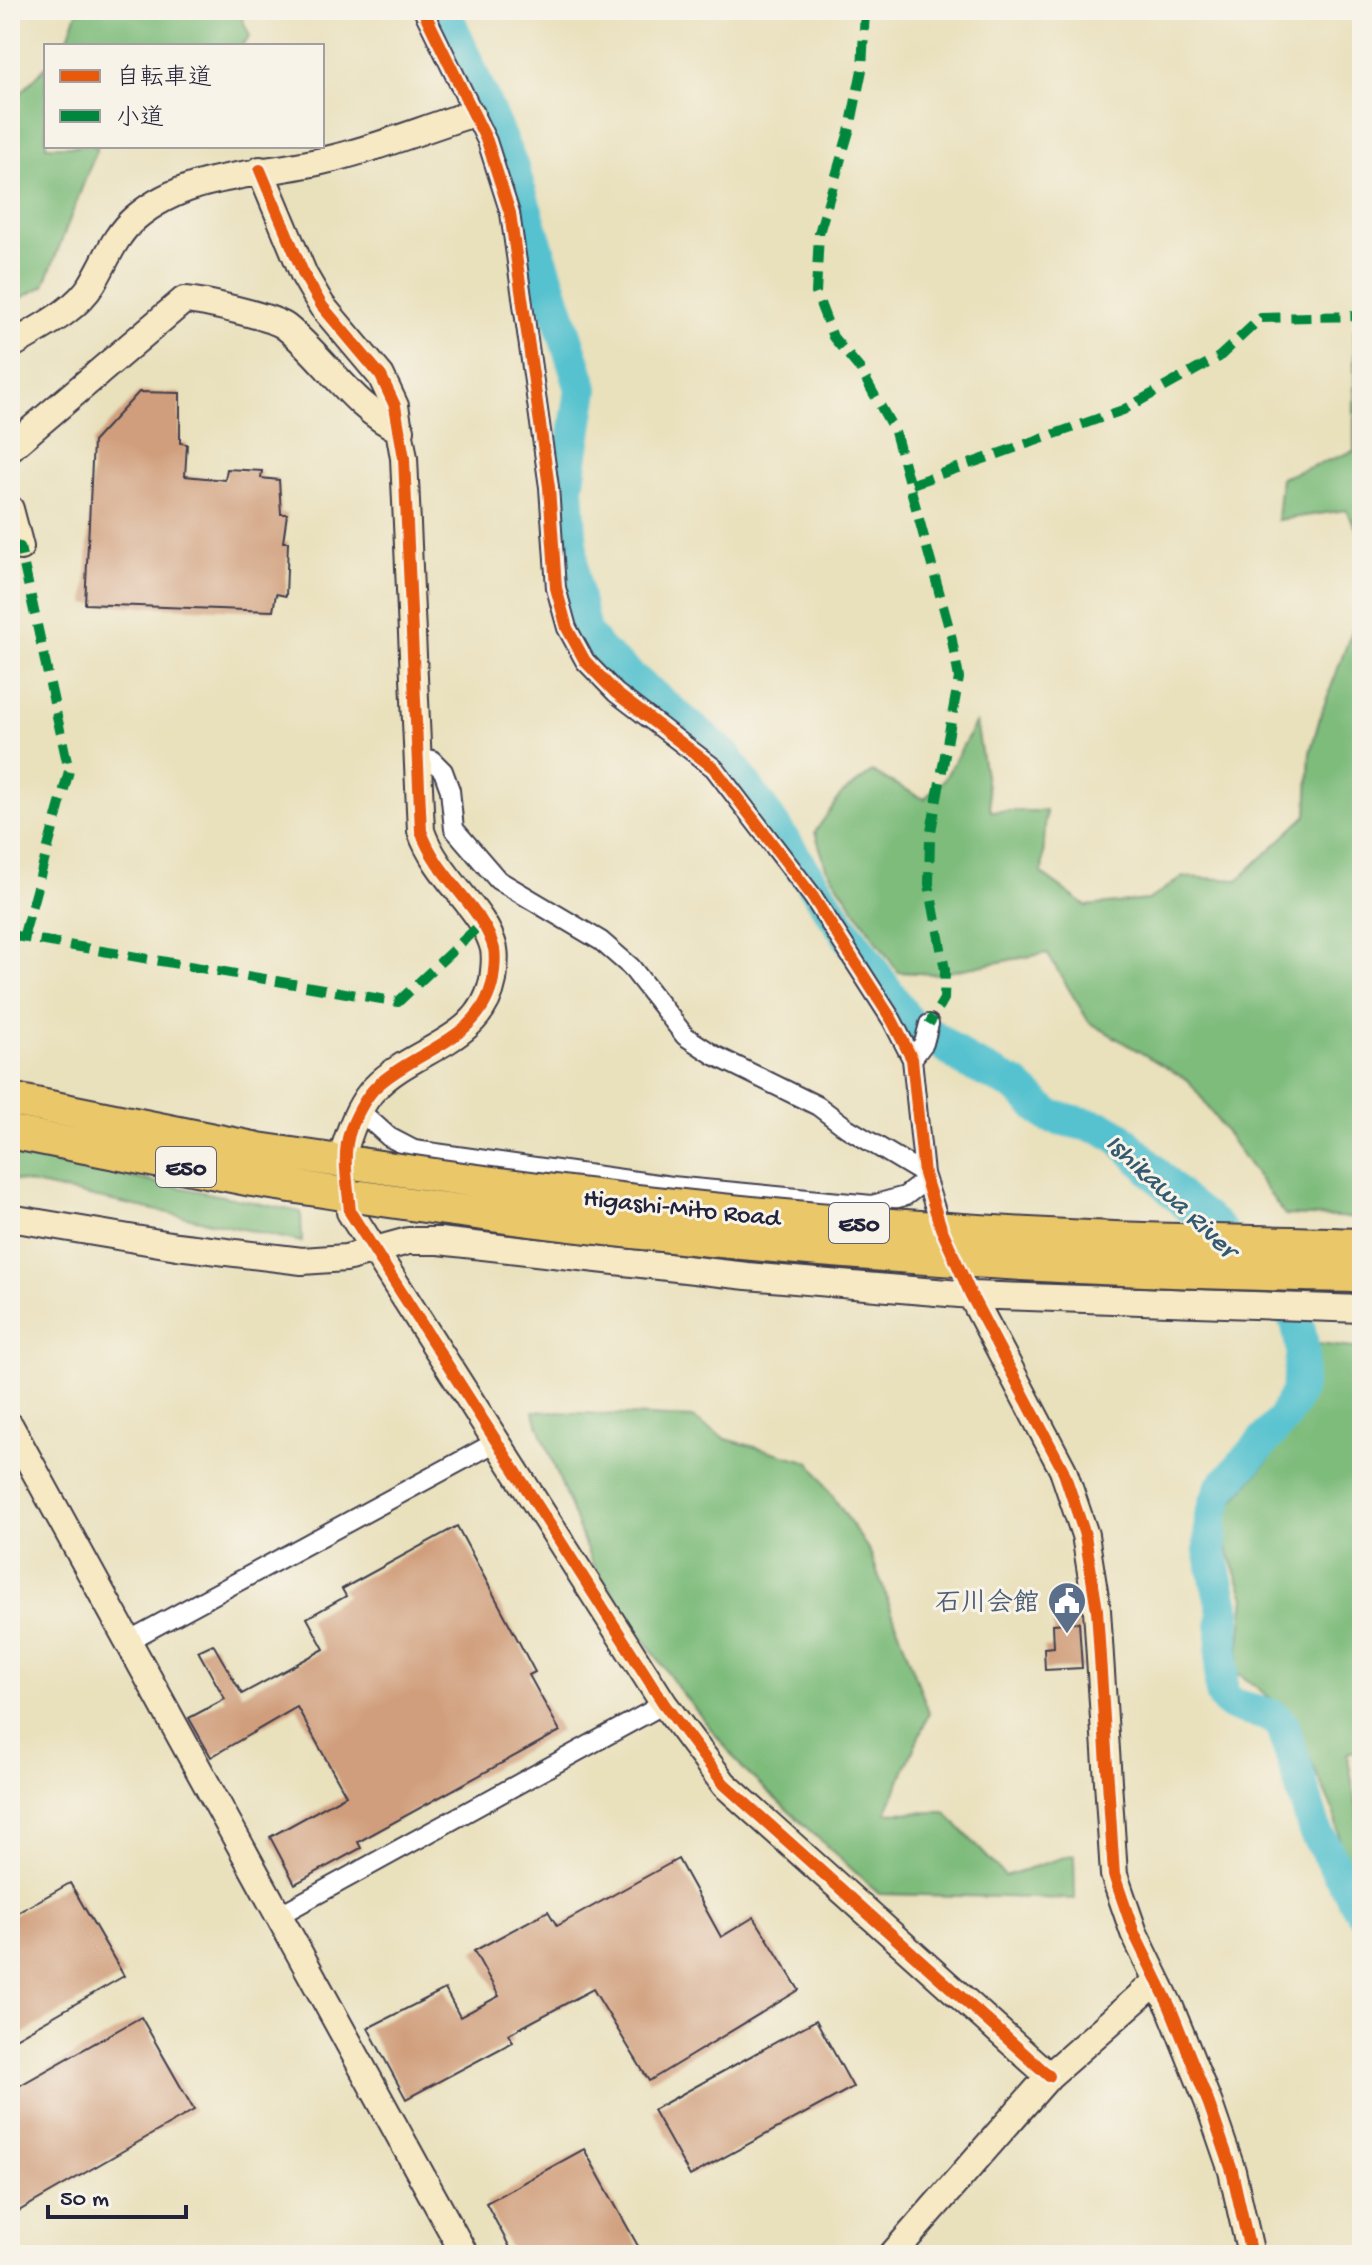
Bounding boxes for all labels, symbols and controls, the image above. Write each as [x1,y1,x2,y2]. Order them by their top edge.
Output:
legend [44,44,324,148]
text: 自転車道 [116,64,212,94]
text: 小道 [116,104,164,134]
water label: Ishikawa River [1097,1128,1246,1270]
road number: E50 [156,1147,216,1187]
street label: Higashi-Mito Road [582,1185,783,1236]
road number: E50 [829,1203,889,1243]
public building icon: 石川会館 [1046,1580,1088,1635]
place label: 石川会館 [935,1588,1039,1621]
scale bar [48,2169,186,2219]
text: 50 m [60,2186,109,2215]

